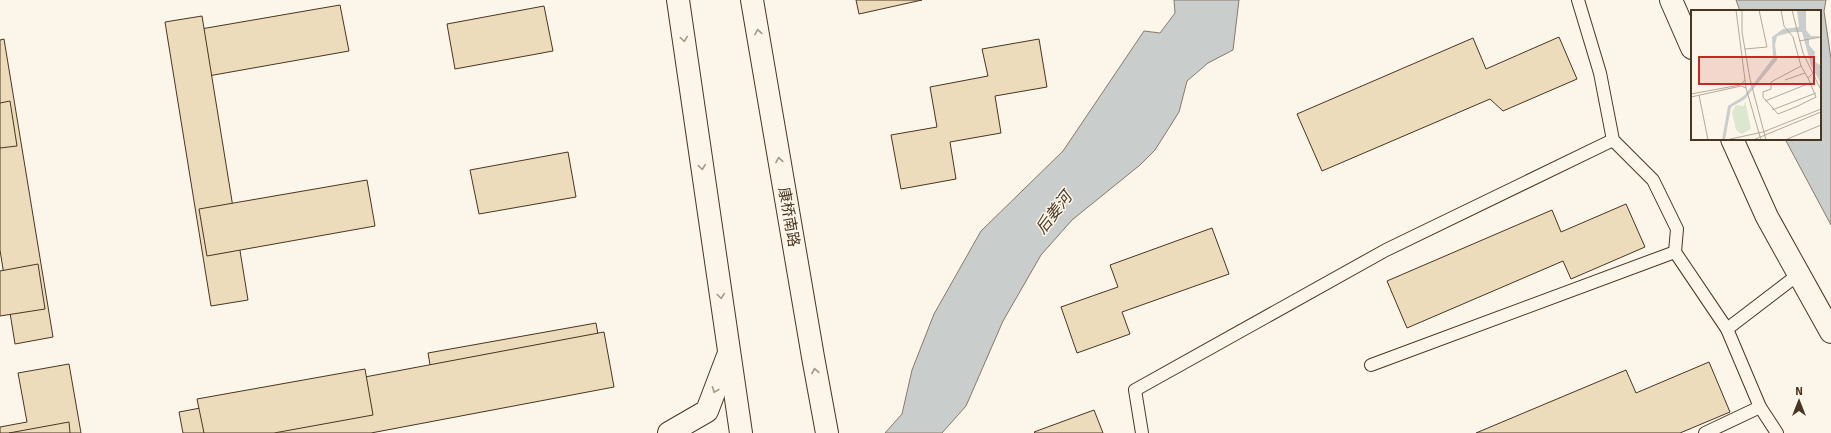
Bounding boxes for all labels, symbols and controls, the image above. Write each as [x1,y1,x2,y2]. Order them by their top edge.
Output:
inset map [1691,10,1821,140]
one-way arrow [754,29,762,35]
one-way arrow [679,36,688,42]
one-way arrow [776,157,784,163]
one-way arrow [697,164,706,170]
street label: 康桥南路 [775,186,803,248]
water label: 后姜河 [1031,186,1078,238]
one-way arrow [716,293,725,299]
one-way arrow [812,368,820,374]
north arrow [1779,381,1819,421]
text: N [1795,385,1803,398]
one-way arrow [712,386,720,393]

